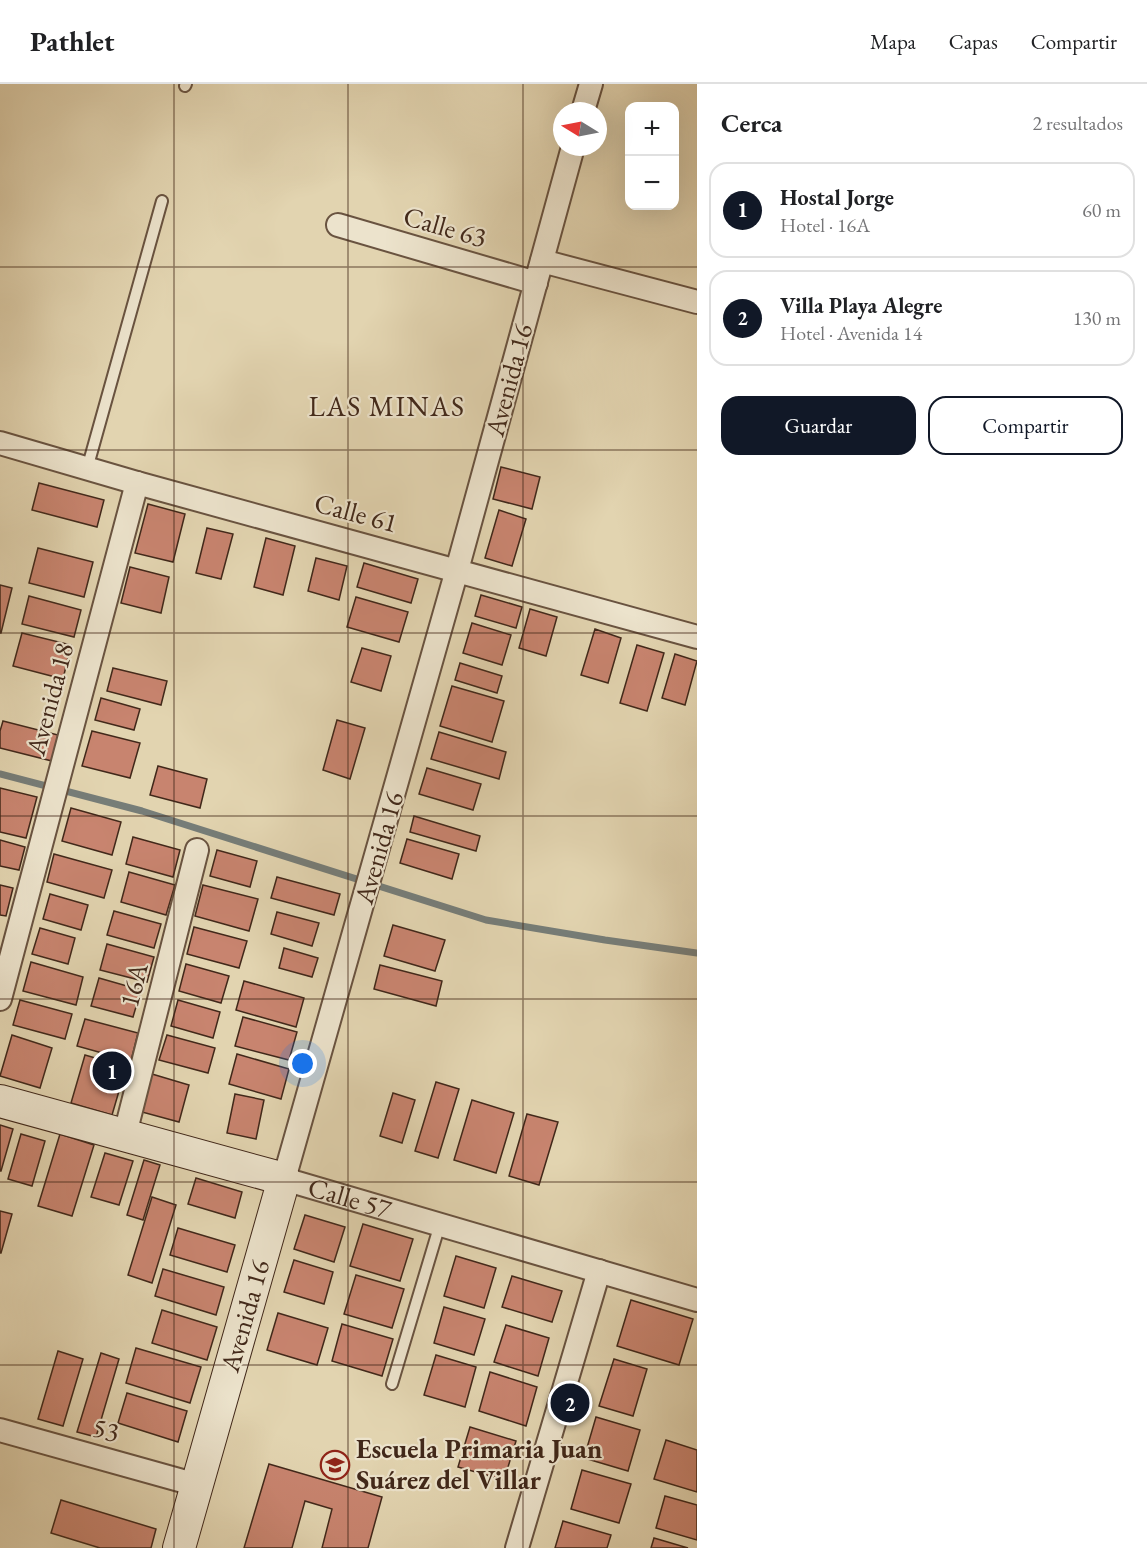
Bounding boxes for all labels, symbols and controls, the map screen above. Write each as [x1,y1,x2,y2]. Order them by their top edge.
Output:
text: Pathlet [30,23,114,59]
text: Mapa [870,28,916,55]
text: Capas [949,28,998,55]
text: Compartir [1031,28,1117,55]
north arrow [553,102,607,156]
map controls [625,102,679,210]
button: + [625,102,679,156]
text: Cerca [721,106,782,140]
text: 2 resultados [1032,110,1123,136]
button: − [625,156,679,210]
text: Hostal Jorge [780,183,894,212]
text: 1 [737,197,748,223]
text: 60 m [1082,197,1121,223]
street label: Calle 63 [400,198,491,255]
text: Hotel · 16A [780,212,870,238]
text: Villa Playa Alegre [780,291,942,320]
text: 2 [737,305,748,331]
text: 130 m [1073,305,1121,331]
street label: Avenida 16 [476,320,540,441]
text: Hotel · Avenida 14 [780,320,922,346]
district label: LAS MINAS [308,388,466,424]
button: Guardar [721,396,916,455]
button: Compartir [928,396,1123,455]
street label: Calle 61 [311,485,402,540]
street label: Avenida 18 [17,639,81,760]
street label: Avenida 16 [346,788,411,909]
street label: 16A [111,959,156,1011]
pin: 1 [92,1048,132,1094]
your location [288,1049,317,1078]
street label: Calle 57 [304,1169,396,1227]
street label: Avenida 16 [212,1256,277,1377]
pin: 2 [550,1380,590,1426]
street label: 53 [89,1409,123,1450]
place label: Escuela Primaria Juan Suárez del Villar [356,1431,602,1497]
school or university icon: Escuela Primaria Juan Suárez del Villar [319,1449,351,1481]

